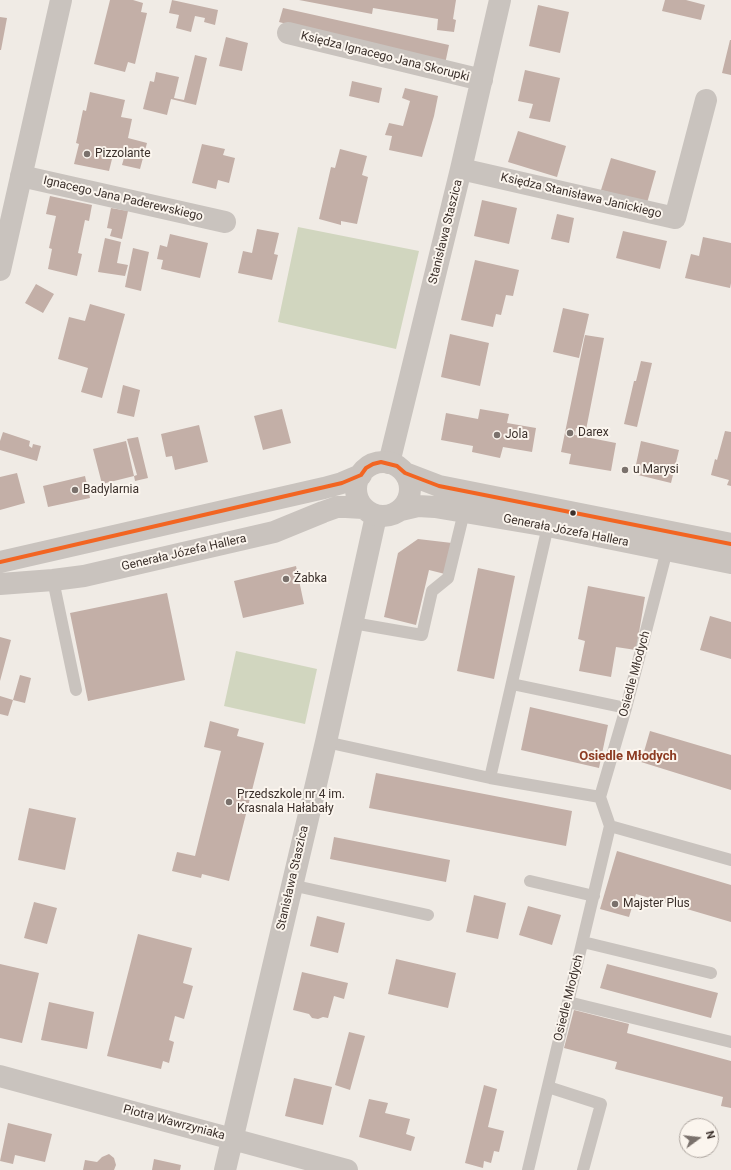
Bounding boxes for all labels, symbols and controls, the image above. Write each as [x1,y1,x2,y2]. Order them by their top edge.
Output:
street label: Księdza Ignacego Jana Skorupki [299,29,471,85]
place label: Pizzolante [95,147,151,161]
marker: Pizzolante [82,149,92,159]
street label: Księdza Stanisława Janickiego [499,170,663,222]
street label: Ignacego Jana Paderewskiego [42,174,204,224]
street label: Stanisława Staszica [426,178,466,286]
place label: Darex [578,426,609,440]
place label: Jola [505,428,528,442]
marker: Darex [565,428,575,438]
marker: Jola [492,430,502,440]
place label: u Marysi [633,463,679,477]
marker: u Marysi [620,465,630,475]
place label: Badylarnia [83,483,139,497]
marker: Badylarnia [70,485,80,495]
unlabelled marker [568,508,578,518]
street label: Generała Józefa Hallera [502,512,630,550]
street label: Generała Józefa Hallera [120,532,248,574]
place label: Żabka [294,572,327,586]
marker: Żabka [281,574,291,584]
street label: Osiedle Młodych [617,629,653,719]
district label: Osiedle Młodych [579,749,677,765]
place label: Przedszkole nr 4 im. Krasnala Hałabały [237,788,345,816]
marker: Przedszkole nr 4 im. Krasnala Hałabały [224,797,234,807]
street label: Stanisława Staszica [274,824,312,932]
place label: Majster Plus [623,897,690,911]
marker: Majster Plus [610,899,620,909]
street label: Osiedle Młodych [551,953,587,1043]
street label: Piotra Wawrzyniaka [121,1102,227,1144]
north arrow [679,1118,719,1158]
text: N [703,1130,717,1140]

